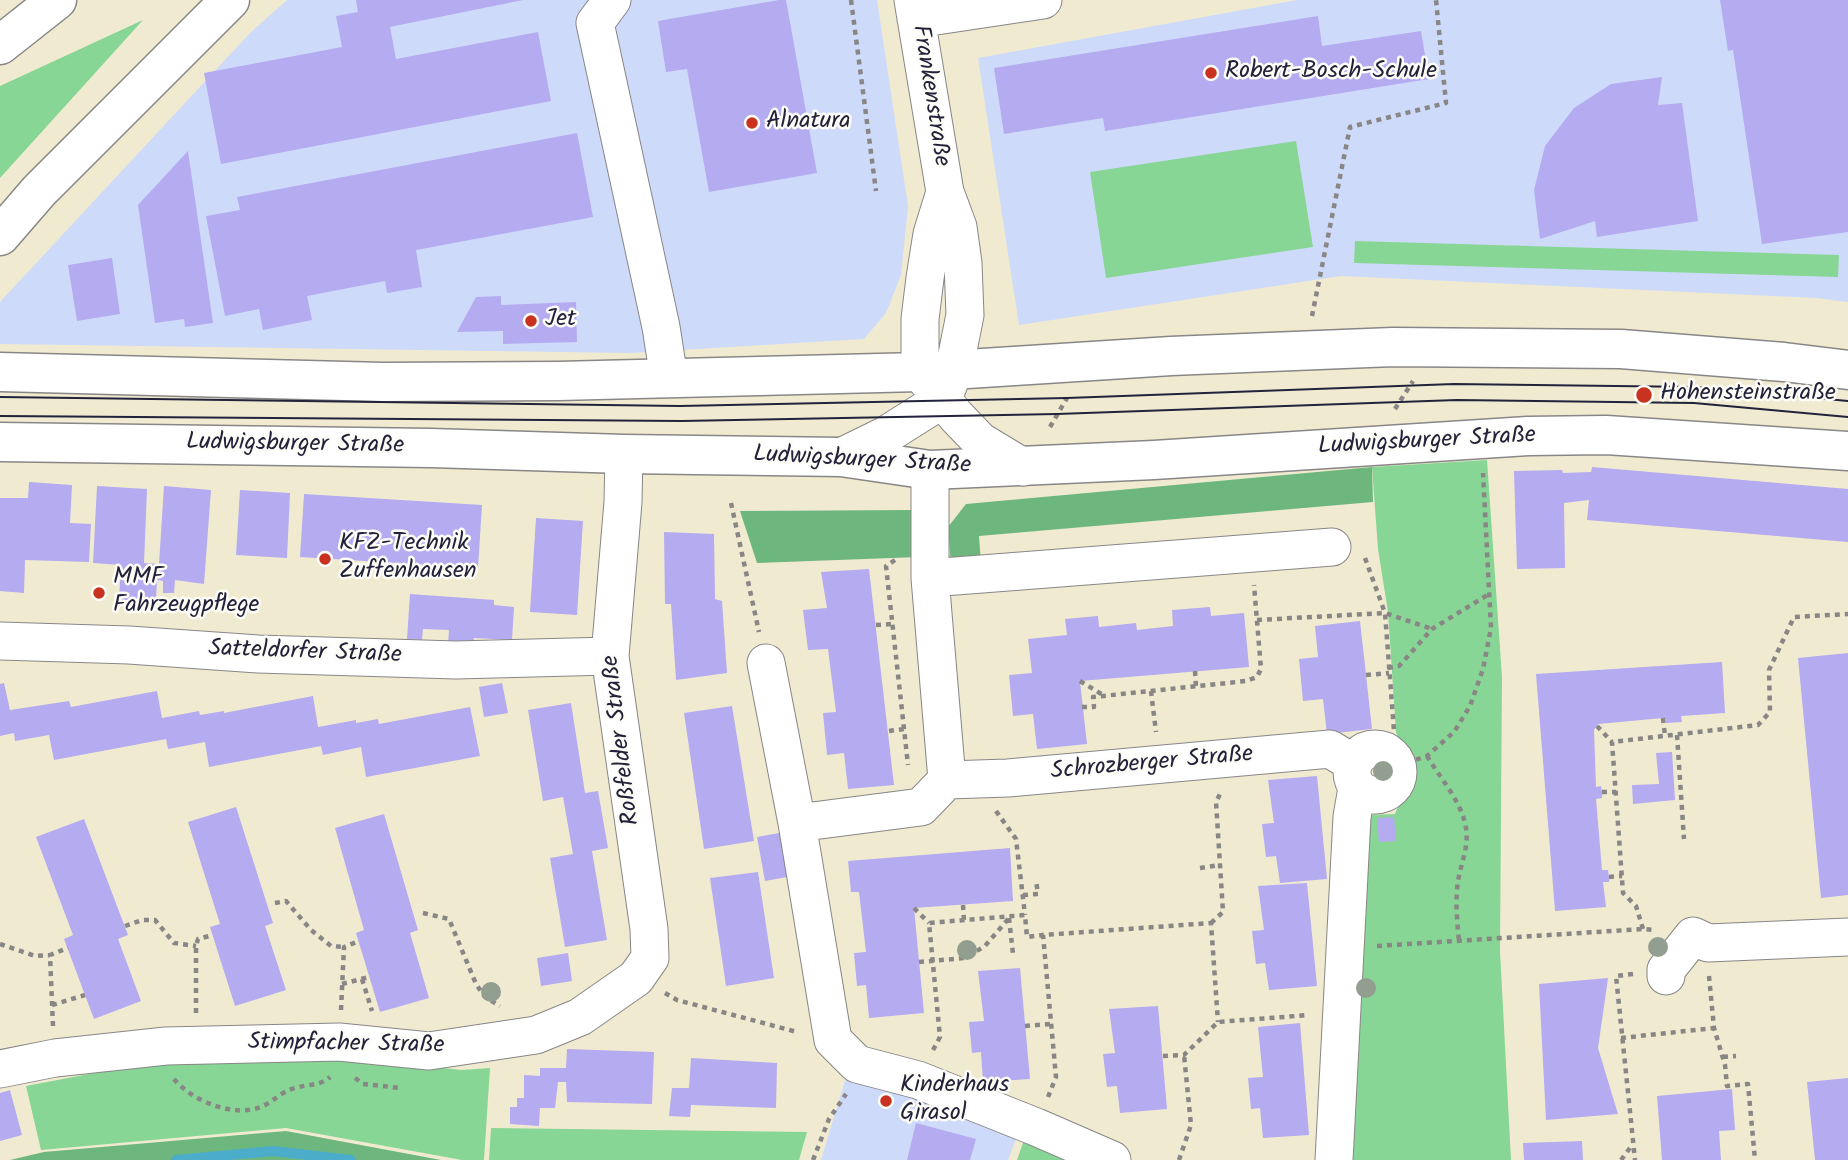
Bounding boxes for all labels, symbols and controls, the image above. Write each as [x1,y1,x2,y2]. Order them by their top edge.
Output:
street label: Frankenstraße [904,23,954,169]
place label: Robert-Bosch-Schule [1225,59,1437,87]
marker: Robert-Bosch-Schule [1203,65,1219,81]
place label: Alnatura [766,109,851,137]
marker: Alnatura [744,115,760,131]
place label: Jet [545,307,576,335]
marker: Jet [523,313,539,329]
place label: Hohensteinstraße [1660,381,1836,409]
marker: Hohensteinstraße [1634,385,1654,405]
street label: Ludwigsburger Straße [1317,423,1537,463]
street label: Ludwigsburger Straße [186,430,404,462]
street label: Ludwigsburger Straße [752,442,972,482]
place label: KFZ-Technik Zuffenhausen [339,531,477,587]
marker: KFZ-Technik Zuffenhausen [317,551,333,567]
place label: MMF Fahrzeugpflege [113,565,259,621]
marker: MMF Fahrzeugpflege [91,585,107,601]
street label: Satteldorfer Straße [208,636,402,672]
street label: Roßfelder Straße [598,653,648,827]
street label: Schrozberger Straße [1050,742,1254,788]
street label: Stimpfacher Straße [247,1030,445,1062]
place label: Kinderhaus Girasol [900,1073,1009,1129]
marker: Kinderhaus Girasol [878,1093,894,1109]

